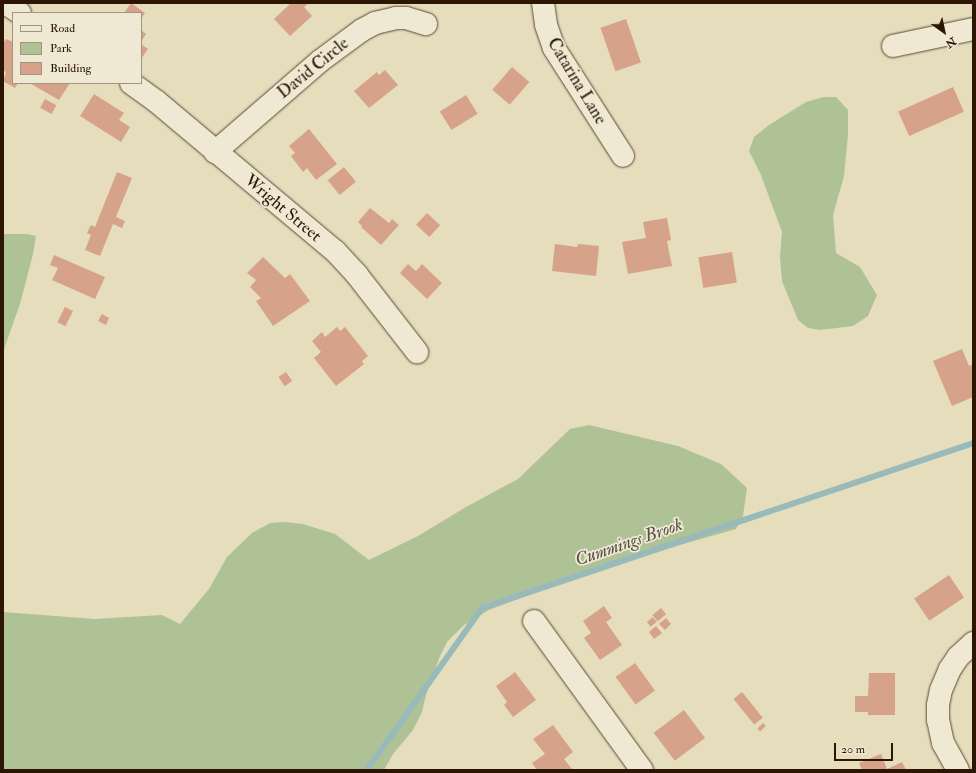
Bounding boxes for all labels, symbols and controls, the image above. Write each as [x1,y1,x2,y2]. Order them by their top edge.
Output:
legend [12,12,142,84]
north arrow [924,12,964,52]
text: Road [50,21,75,36]
street label: David Circle [273,33,353,103]
street label: Catarina Lane [543,34,611,128]
text: N [943,34,958,51]
text: Park [50,41,72,56]
text: Building [50,61,91,76]
street label: Wright Street [240,170,326,246]
water label: Cummings Brook [572,514,686,572]
scale bar [836,735,895,761]
text: 20 m [841,742,865,757]

